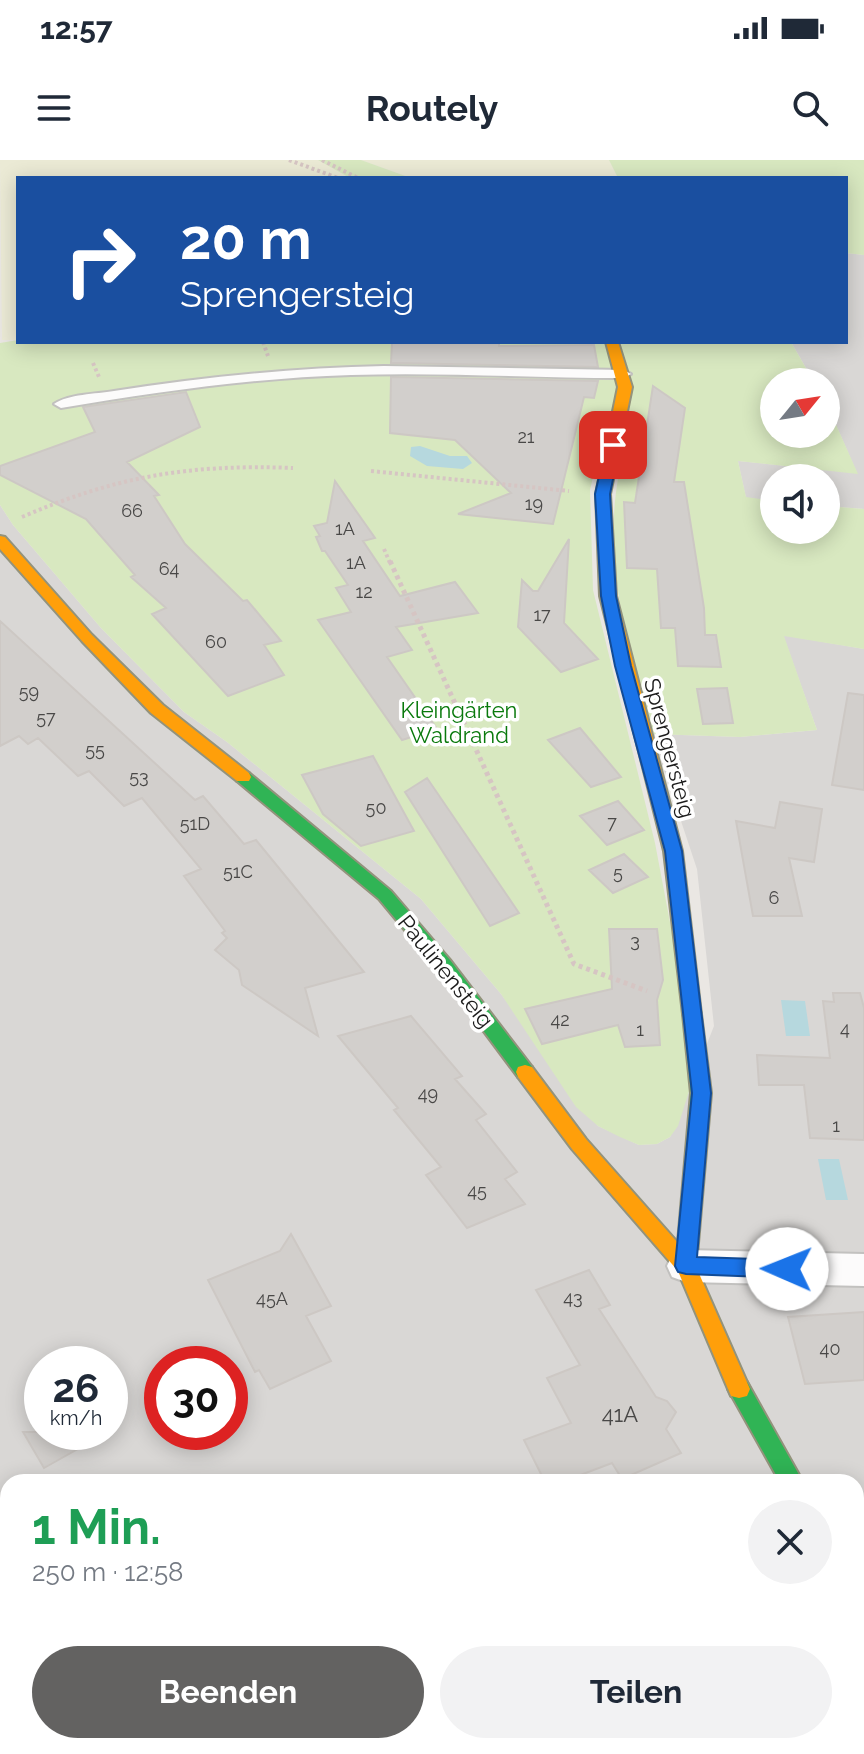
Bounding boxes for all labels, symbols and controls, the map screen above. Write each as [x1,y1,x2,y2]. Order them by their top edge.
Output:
text: 12:57 [40,11,113,46]
icon: menu [32,86,76,130]
icon: search [788,86,832,130]
text: Routely [366,87,498,129]
text: 20 m [180,206,312,272]
icon: right [48,208,152,312]
text: Sprengersteig [180,273,415,315]
north arrow [760,368,840,448]
map controls [760,368,840,544]
pin [579,411,647,479]
icon: arrive [591,423,635,467]
house number: 21 [517,426,535,447]
button: sound [760,464,840,544]
house number: 19 [525,493,543,514]
house number: 66 [121,500,143,521]
house number: 1A [335,518,355,539]
house number: 1A [346,552,366,573]
house number: 64 [159,558,180,579]
house number: 12 [355,581,373,602]
house number: 17 [533,604,551,625]
house number: 60 [205,631,227,652]
street label: Sprengersteig [639,675,701,821]
house number: 59 [19,681,39,702]
park label: Kleingärten Waldrand [401,697,517,748]
house number: 57 [36,707,56,728]
house number: 55 [85,739,105,760]
house number: 53 [129,766,149,787]
house number: 50 [366,797,386,818]
house number: 7 [607,812,617,833]
house number: 51D [180,813,210,834]
house number: 51C [223,861,253,882]
house number: 5 [613,862,623,883]
house number: 6 [769,887,780,908]
street label: Paulinensteig [393,910,499,1032]
house number: 3 [630,930,640,951]
house number: 42 [550,1009,570,1030]
house number: 4 [840,1018,850,1039]
house number: 1 [636,1019,644,1040]
house number: 49 [418,1083,438,1104]
house number: 1 [832,1115,840,1136]
house number: 45 [467,1180,487,1201]
position arrow [745,1227,829,1311]
house number: 43 [563,1287,583,1308]
house number: 45A [256,1288,288,1309]
house number: 40 [820,1338,840,1359]
speed limit sign: 30 [144,1346,248,1450]
text: 26 [53,1364,99,1411]
house number: 41A [602,1401,638,1427]
text: km/h [50,1406,102,1430]
text: 1 Min. [32,1499,161,1555]
button: close [748,1500,832,1584]
text: 250 m · 12:58 [32,1557,183,1587]
button: Beenden [32,1646,424,1738]
button: Teilen [440,1646,832,1738]

